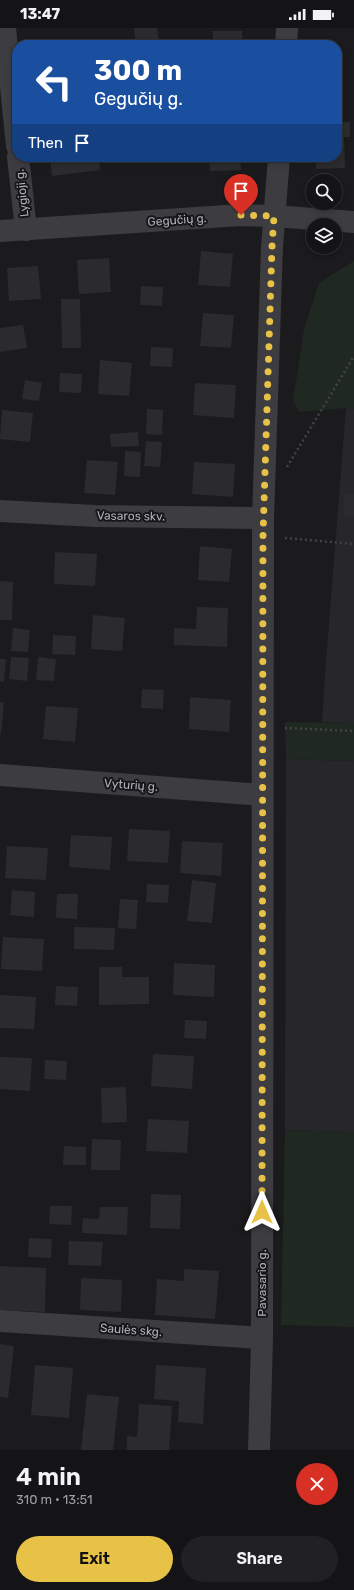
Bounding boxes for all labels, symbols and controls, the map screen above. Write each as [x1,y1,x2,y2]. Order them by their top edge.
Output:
text: 13:47 [20,5,60,23]
text: 300 m [94,54,182,87]
icon: left [28,56,80,108]
text: Gegučių g. [94,88,183,110]
icon: arrive [71,132,93,154]
text: Then [28,134,63,152]
street label: Lygioji g. [13,168,31,218]
pin [224,174,258,215]
map controls [306,174,342,254]
button: search [306,174,342,210]
icon: arrive [230,180,252,202]
street label: Gegučių g. [147,211,207,229]
button: layers [306,218,342,254]
street label: Vasaros skv. [97,508,165,524]
street label: Vyturių g. [104,776,158,794]
position arrow [241,1191,283,1233]
street label: Pavasario g. [255,1249,269,1317]
street label: Saulės skg. [99,1321,163,1339]
text: 4 min [16,1463,81,1491]
button: close [296,1463,338,1505]
text: 310 m · 13:51 [16,1492,93,1507]
button: Exit [16,1536,173,1582]
button: Share [181,1536,338,1582]

